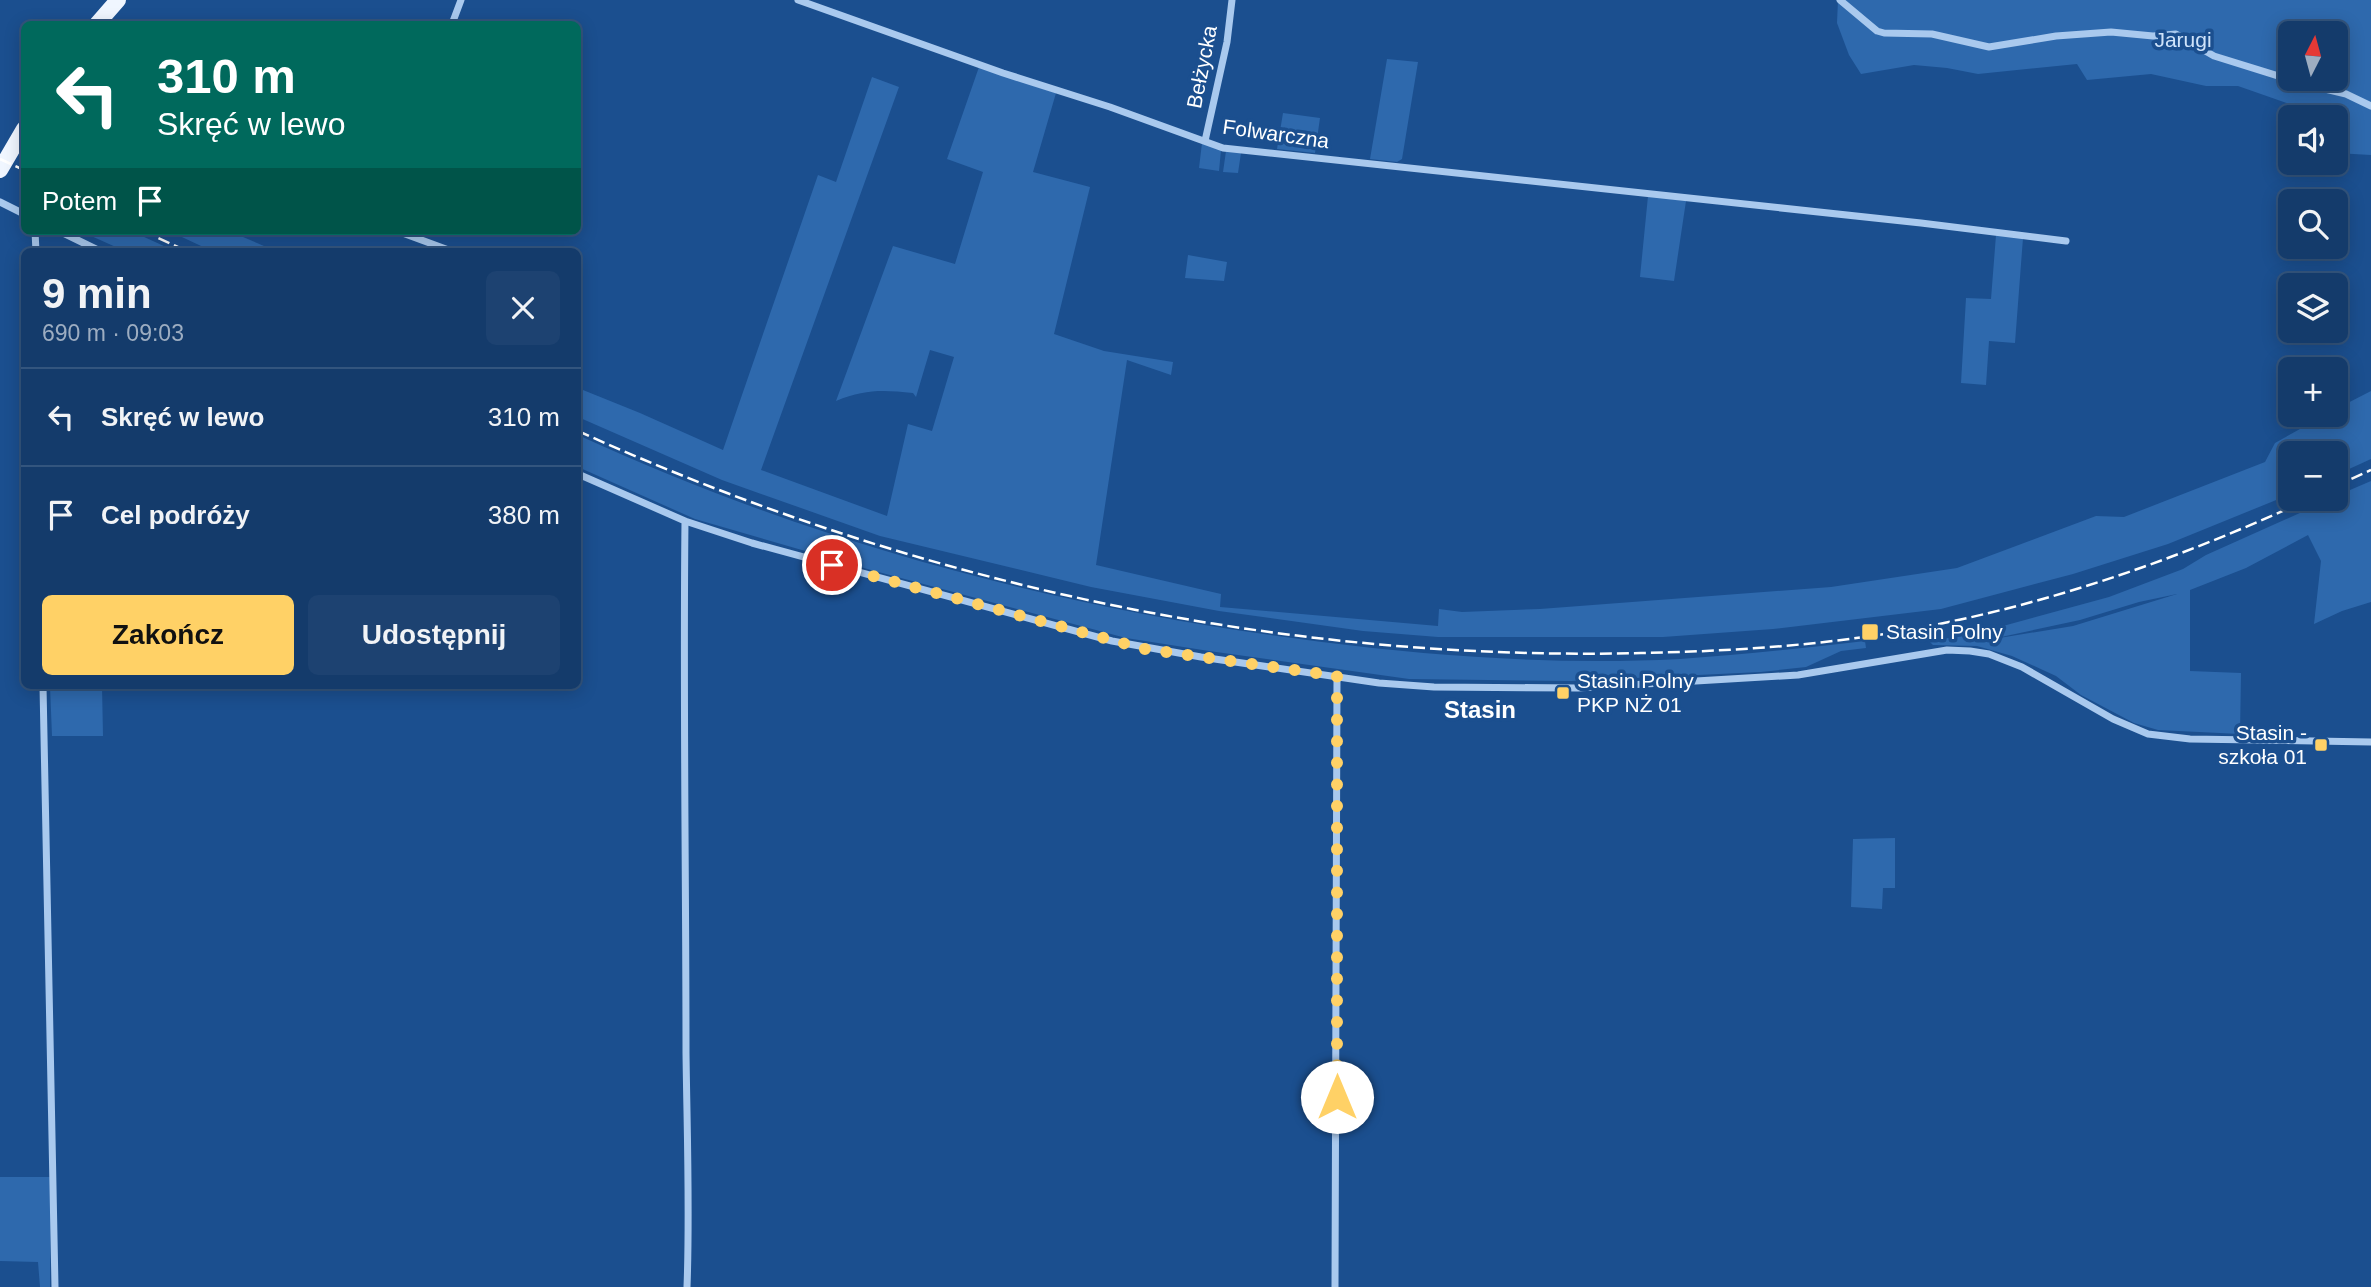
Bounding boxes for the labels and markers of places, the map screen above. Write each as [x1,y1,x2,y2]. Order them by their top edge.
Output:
pin [802,535,862,595]
place label: Stasin Polny [1886,620,2003,643]
marker: Stasin Polny [1860,622,1880,642]
place label: Stasin Polny PKP NŻ 01 [1577,669,1694,716]
marker: Stasin Polny PKP NŻ 01 [1555,685,1571,701]
place label: Stasin - szkoła 01 [2218,721,2307,768]
marker: Stasin - szkoła 01 [2313,737,2329,753]

